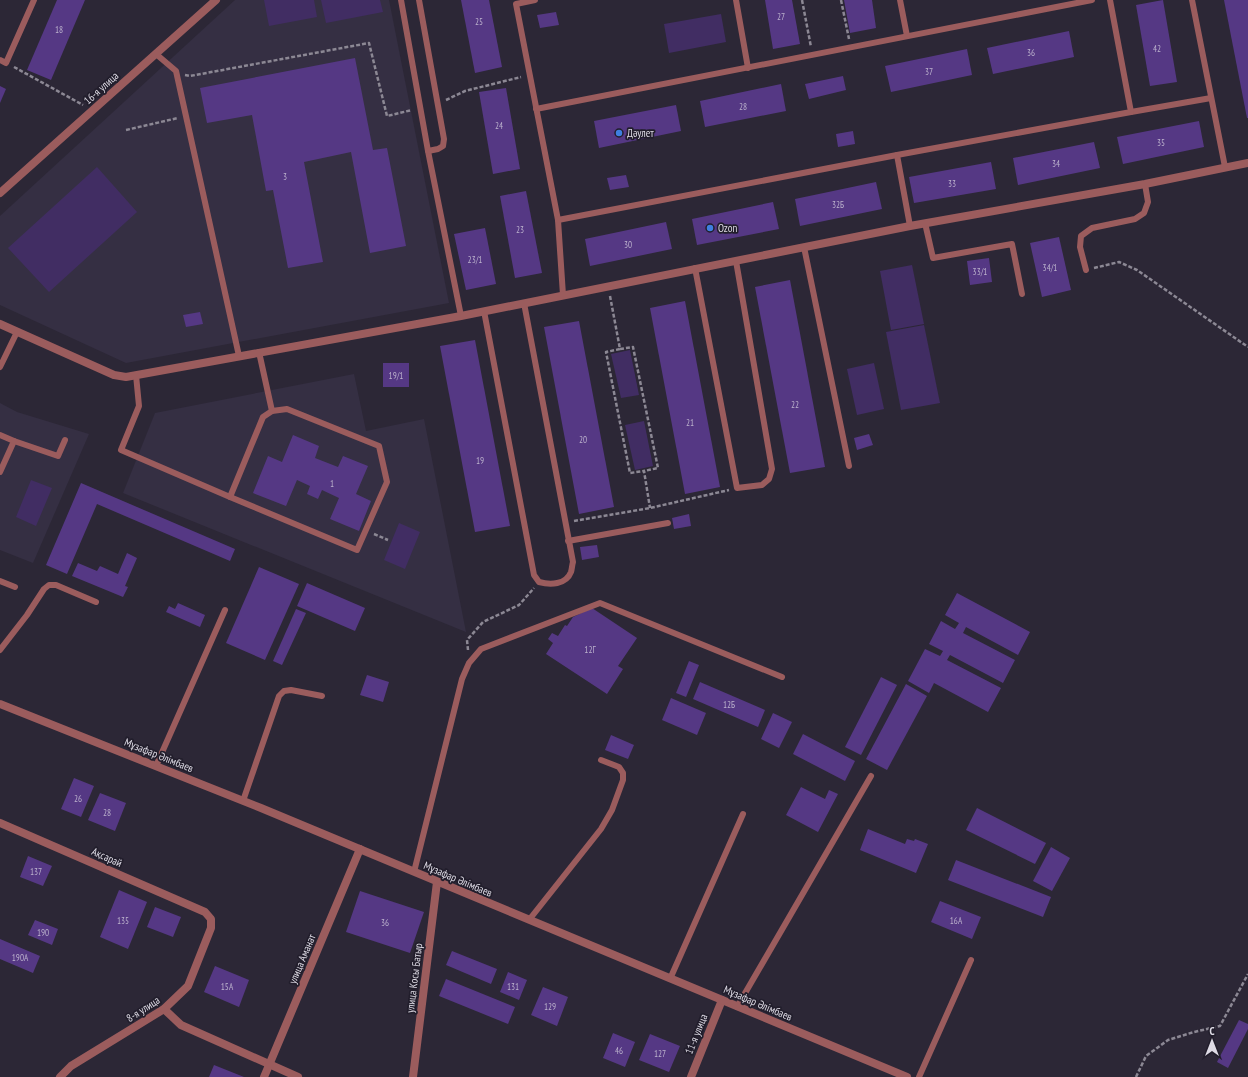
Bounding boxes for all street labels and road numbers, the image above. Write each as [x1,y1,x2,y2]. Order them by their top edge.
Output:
street label: 16-я улица [81,69,121,107]
street label: Мұзафар Әлімбаев [122,735,196,775]
street label: Ақсарай [90,844,125,870]
street label: Мұзафар Әлімбаев [422,858,495,900]
street label: улица Аманат [285,932,319,986]
street label: улица Косы Батыр [403,942,425,1014]
street label: Мұзафар Әлімбаев [722,982,795,1024]
street label: 8-я улица [124,993,162,1025]
street label: 11-я улица [682,1012,710,1056]

